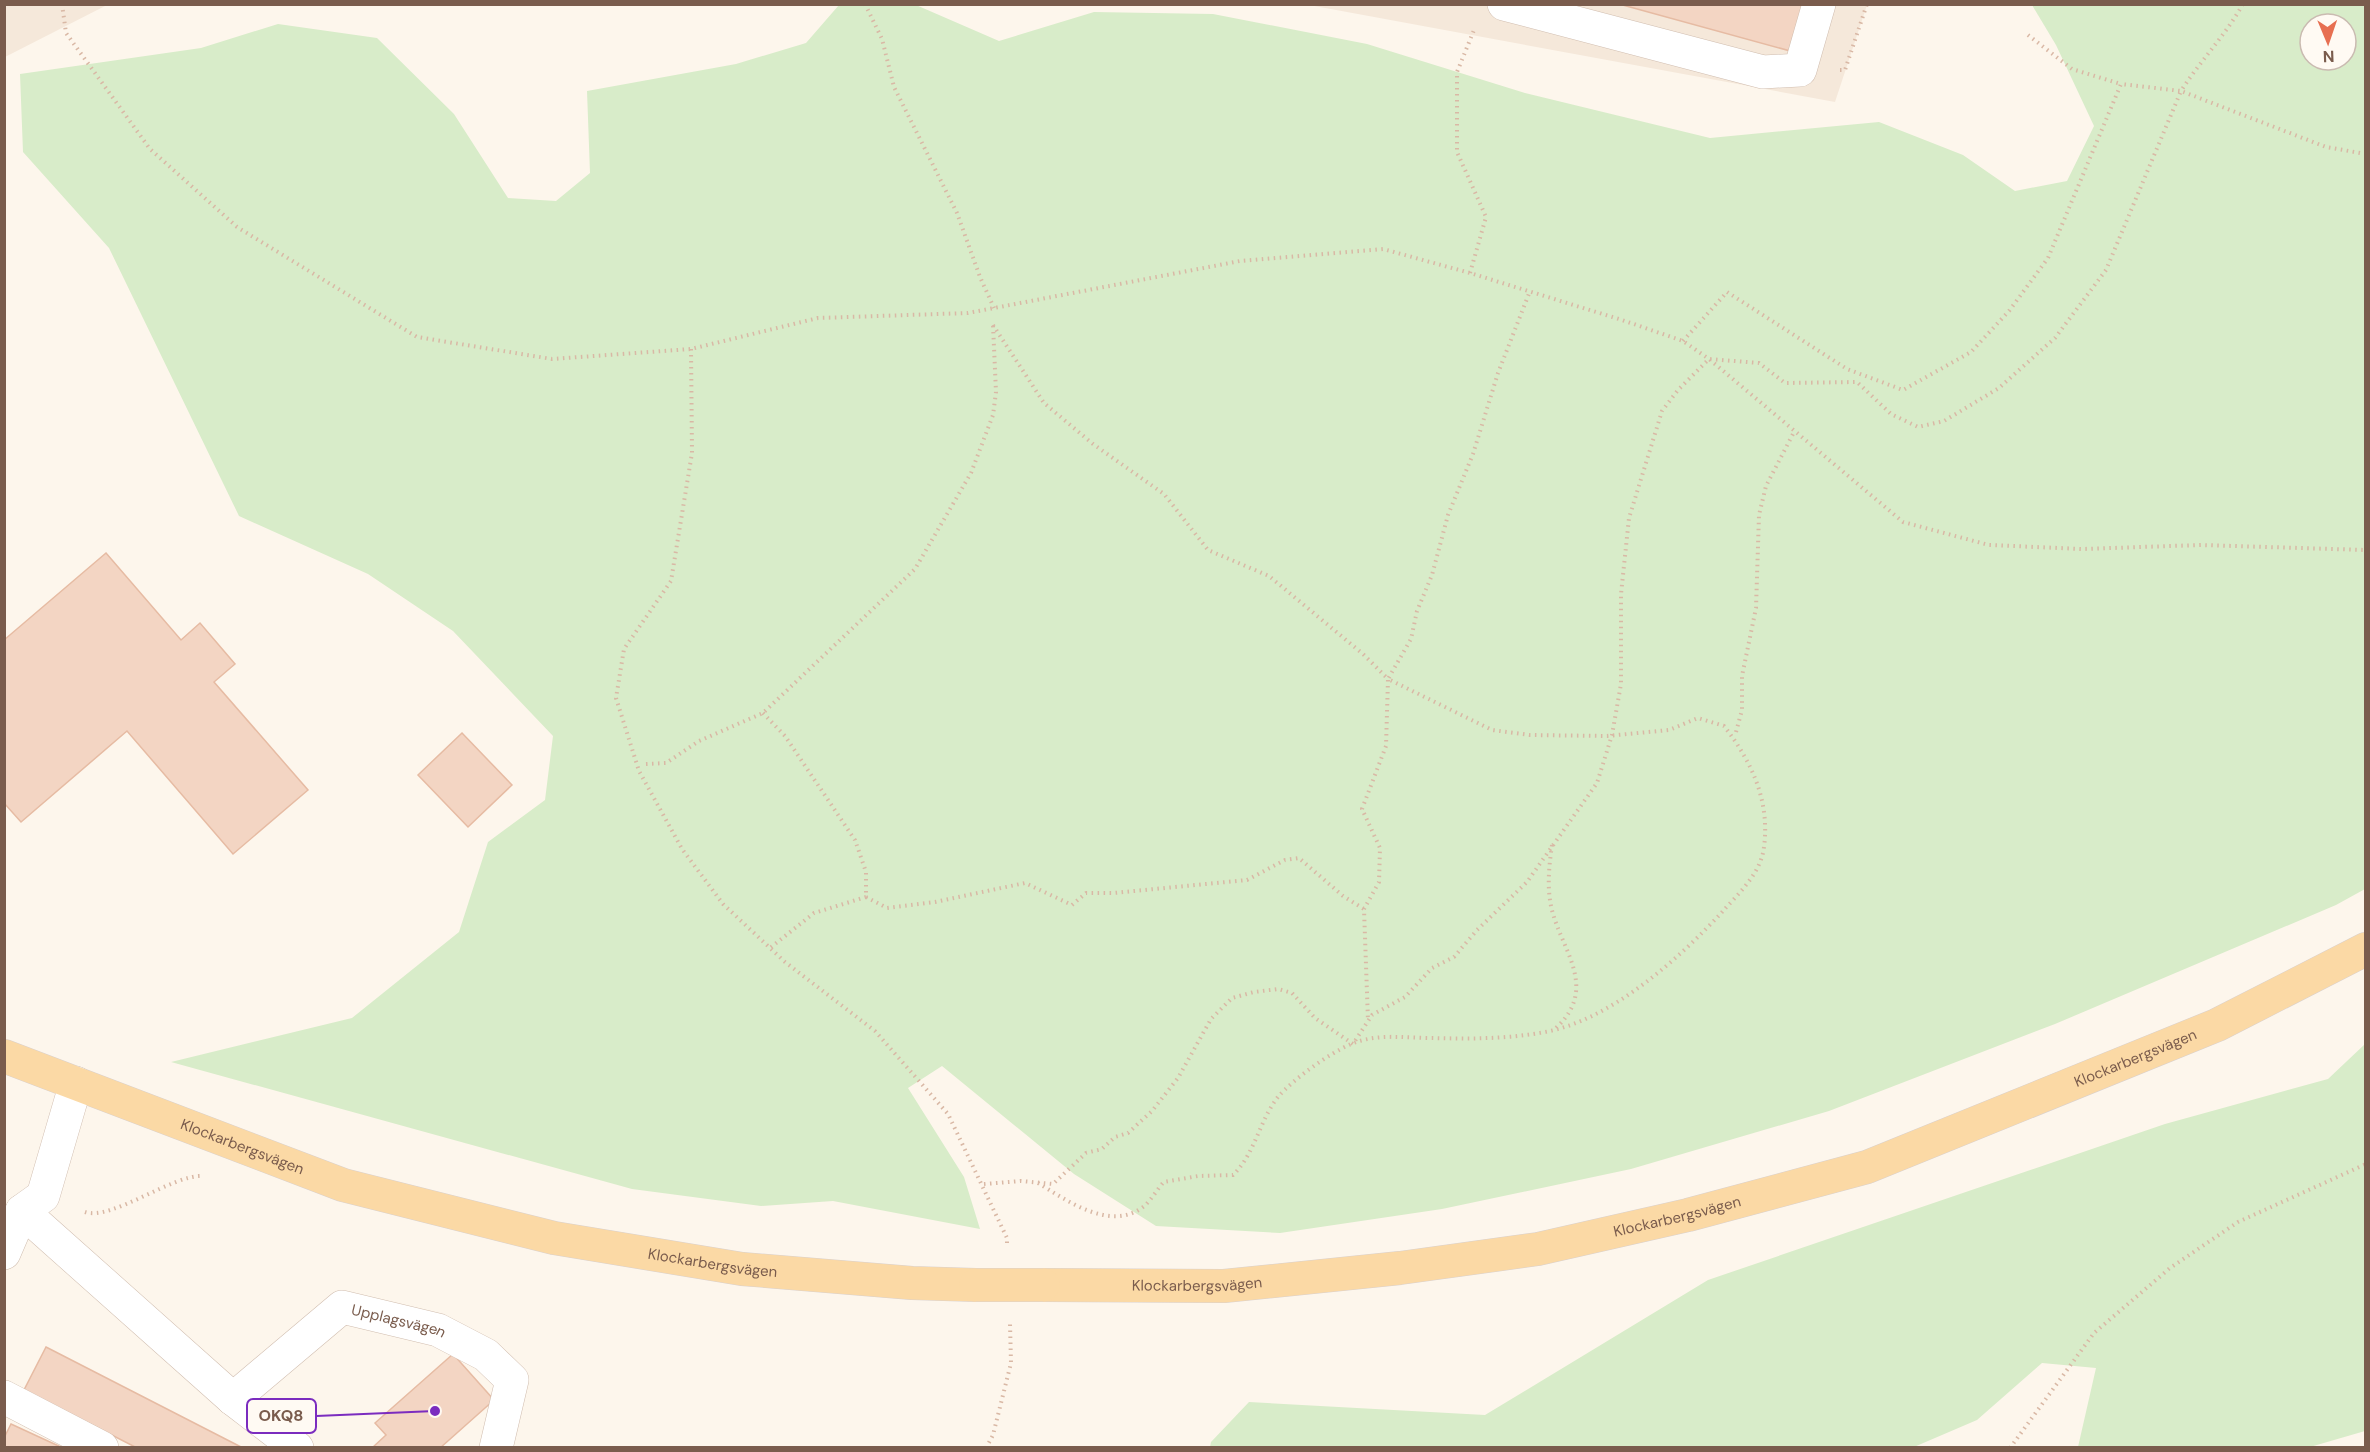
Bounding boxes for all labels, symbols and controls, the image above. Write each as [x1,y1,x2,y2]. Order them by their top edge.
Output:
north arrow [2298,12,2358,72]
text: N [2322,46,2335,67]
street label: Klockarbergsvägen [2071,1024,2200,1092]
street label: Klockarbergsvägen [178,1114,307,1179]
street label: Klockarbergsvägen [1611,1191,1743,1242]
street label: Klockarbergsvägen [647,1244,778,1282]
street label: Klockarbergsvägen [1132,1272,1263,1296]
street label: Upplagsvägen [349,1300,450,1343]
callout: OKQ8 [247,1399,316,1433]
text: OKQ8 [259,1405,303,1426]

